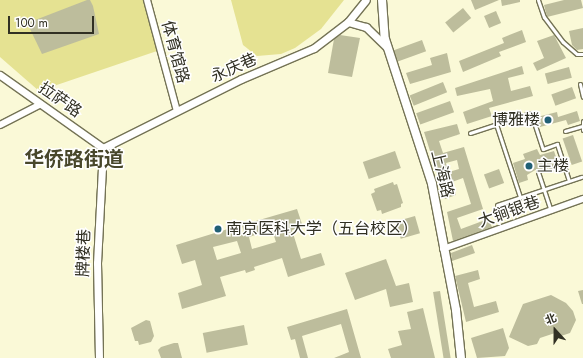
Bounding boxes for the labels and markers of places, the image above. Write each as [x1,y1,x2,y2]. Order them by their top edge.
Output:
place label: 博雅楼 [492,110,540,130]
marker: 博雅楼 [543,115,553,125]
place label: 主楼 [537,156,569,176]
marker: 主楼 [524,161,534,171]
place label: 南京医科大学（五台校区） [226,219,418,239]
marker: 南京医科大学（五台校区） [213,224,223,234]

